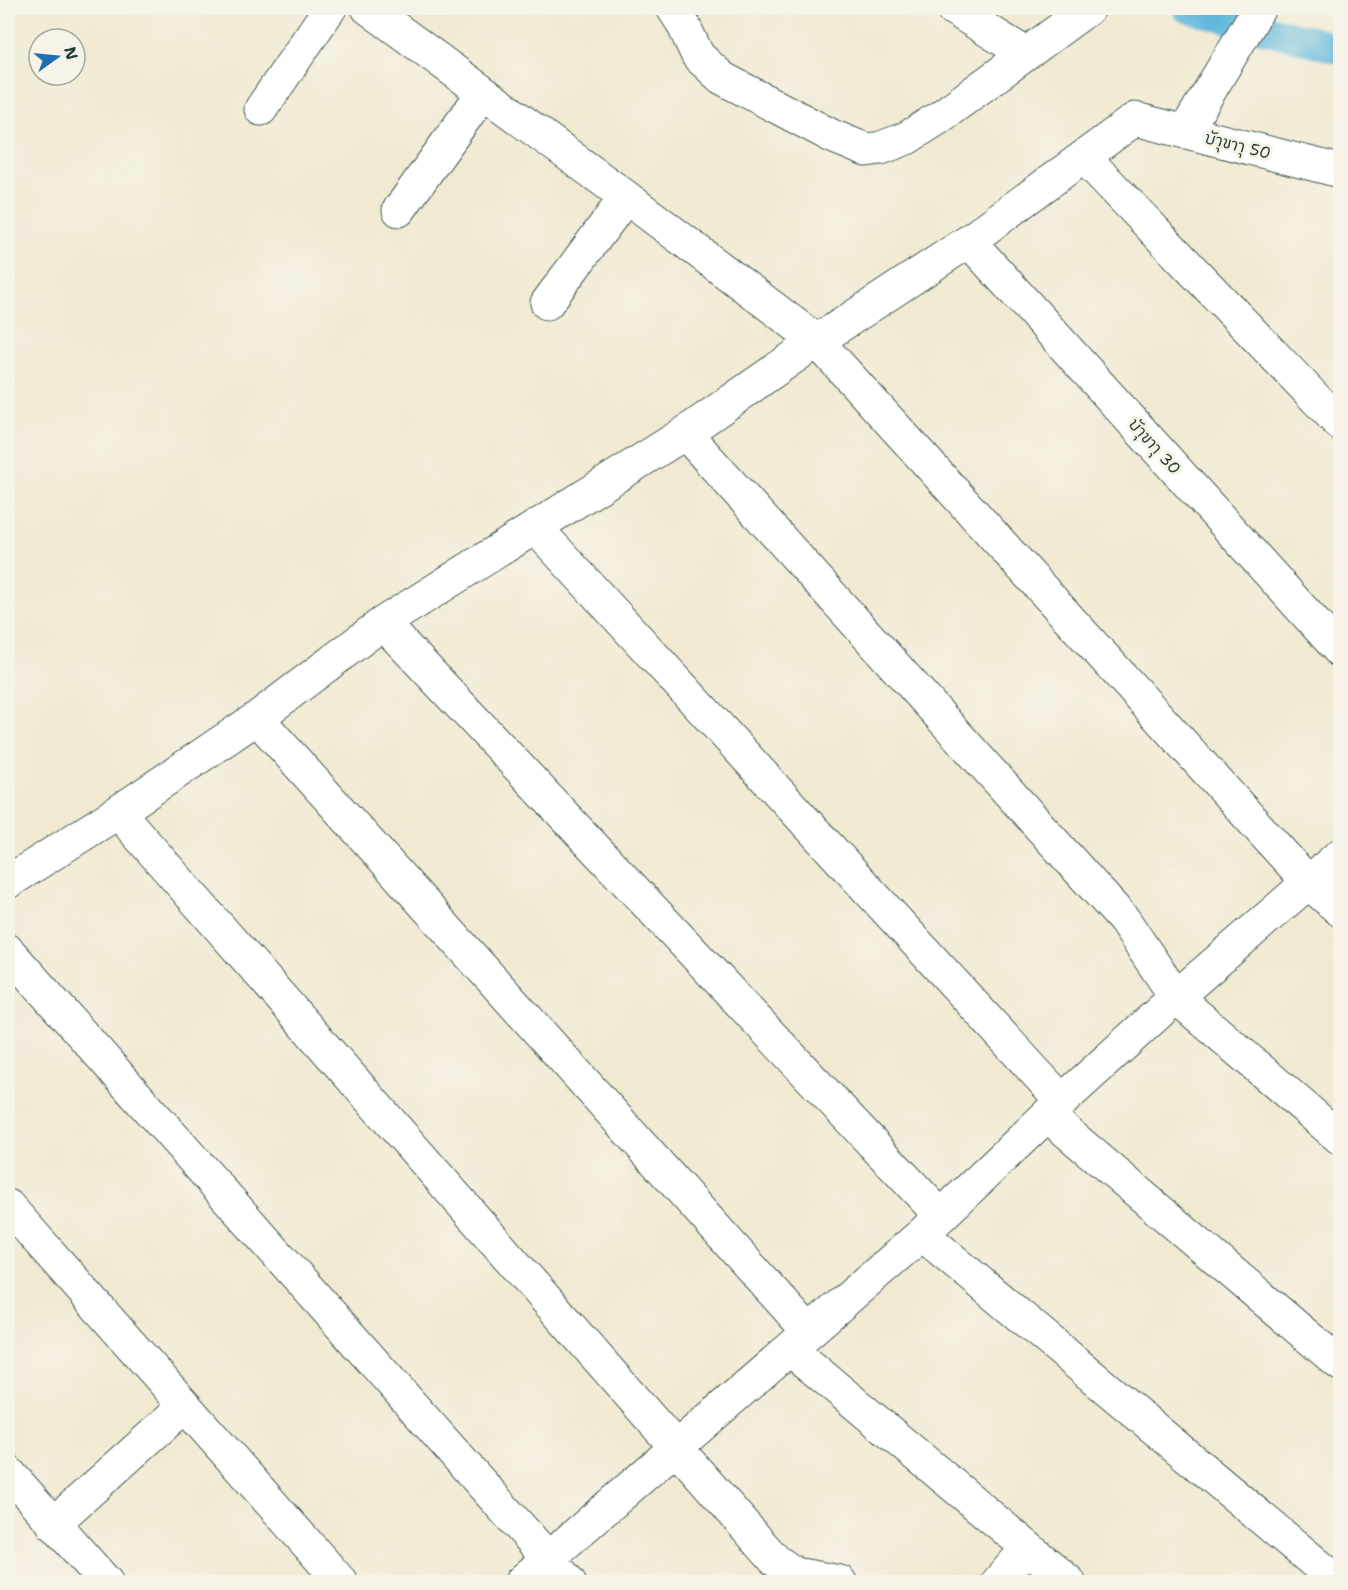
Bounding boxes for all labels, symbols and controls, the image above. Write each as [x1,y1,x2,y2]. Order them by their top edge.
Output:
north arrow [27,27,87,87]
text: N [59,44,83,62]
street label: บัาุขาาุ 50 [1202,127,1273,166]
street label: บัาุขาาุ 30 [1123,414,1185,480]

